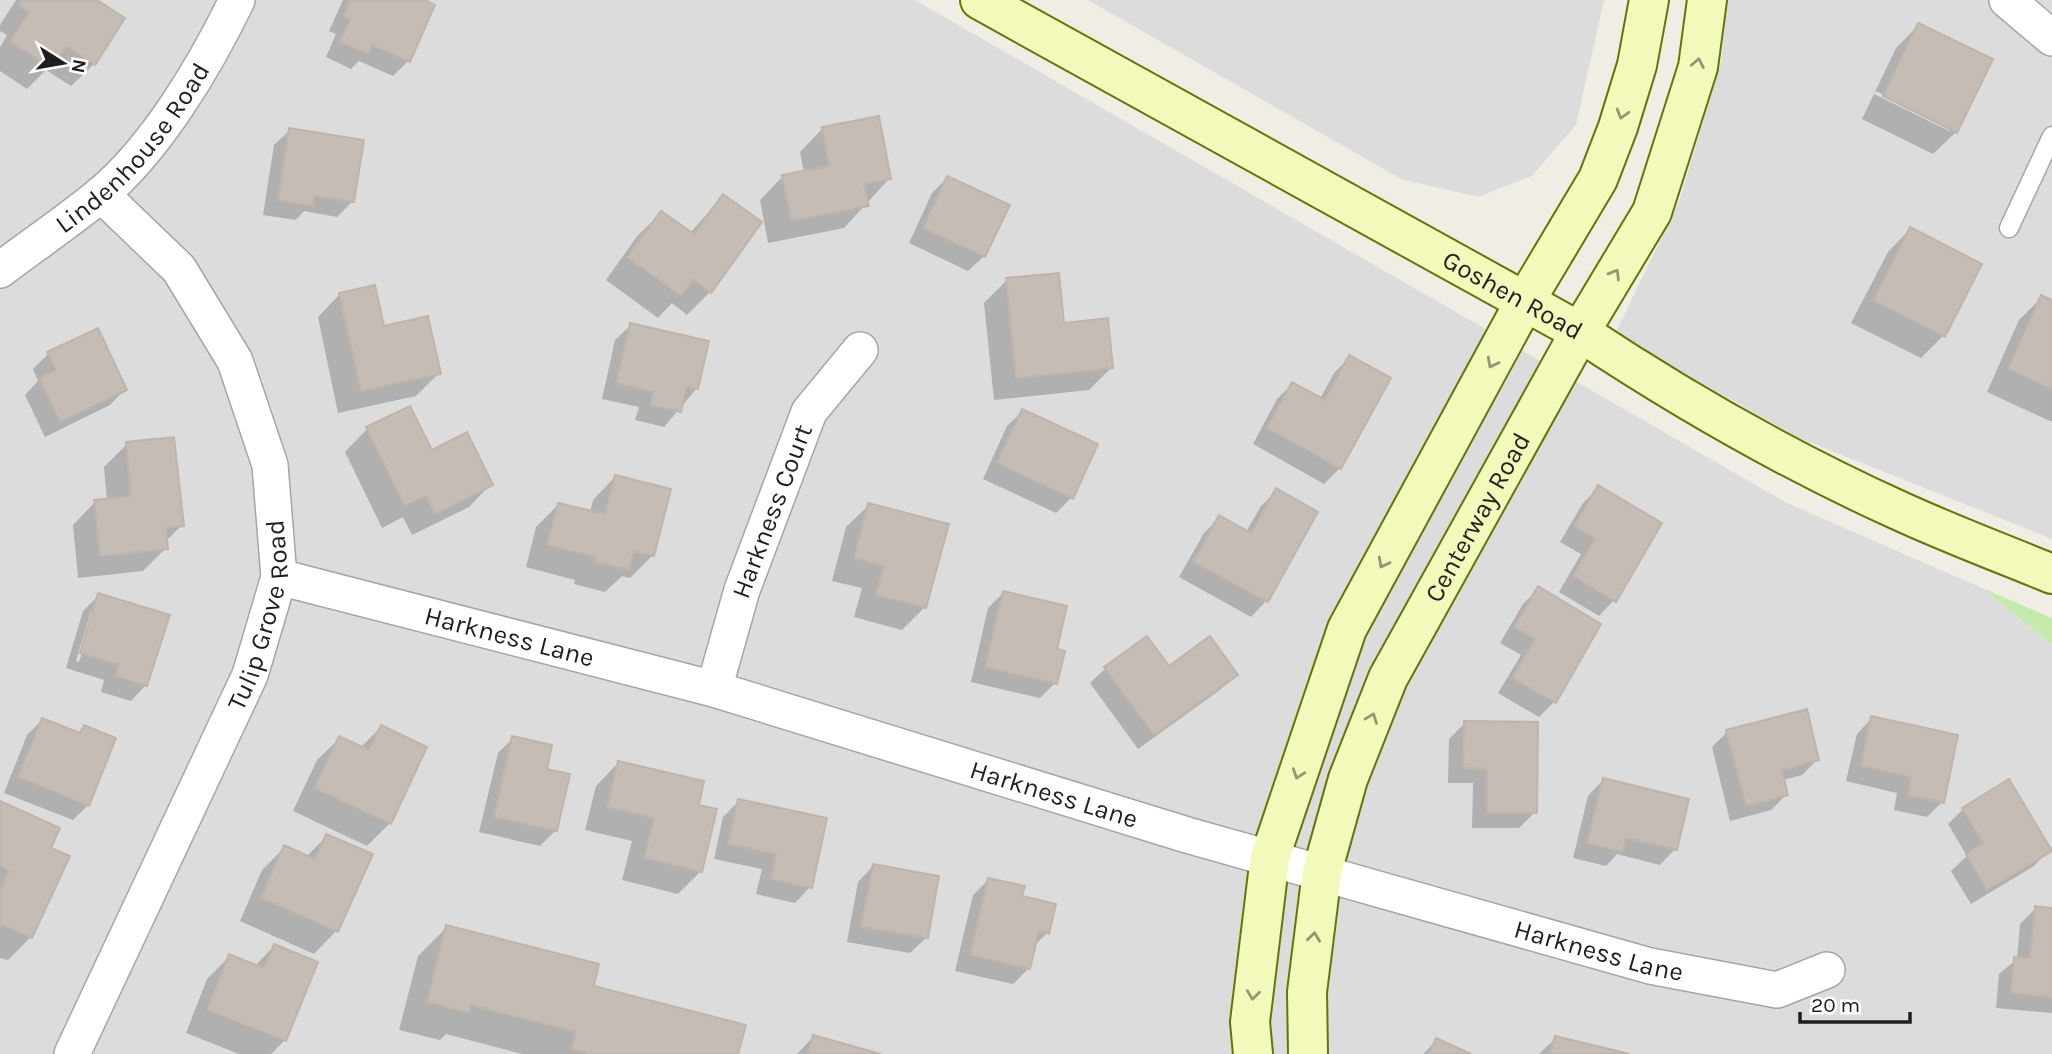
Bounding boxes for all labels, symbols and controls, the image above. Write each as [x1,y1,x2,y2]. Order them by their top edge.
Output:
north arrow [28,28,98,98]
street label: Lindenhouse Road [50,57,216,240]
text: N [67,57,91,75]
one-way arrow [1689,57,1704,69]
one-way arrow [1616,108,1631,120]
street label: Goshen Road [1437,244,1588,346]
one-way arrow [1607,268,1620,281]
one-way arrow [1486,356,1500,368]
street label: Harkness Court [725,420,819,603]
street label: Centerway Road [1418,427,1537,608]
street label: Tulip Grove Road [221,519,295,715]
one-way arrow [1378,556,1391,568]
street label: Harkness Lane [421,600,597,674]
one-way arrow [1363,713,1377,725]
street label: Harkness Lane [966,754,1142,835]
one-way arrow [1292,767,1306,779]
street label: Harkness Lane [1511,913,1686,988]
one-way arrow [1306,931,1321,943]
scale bar [1800,981,1910,1025]
one-way arrow [1246,989,1261,1001]
text: 20 m [1811,993,1860,1017]

